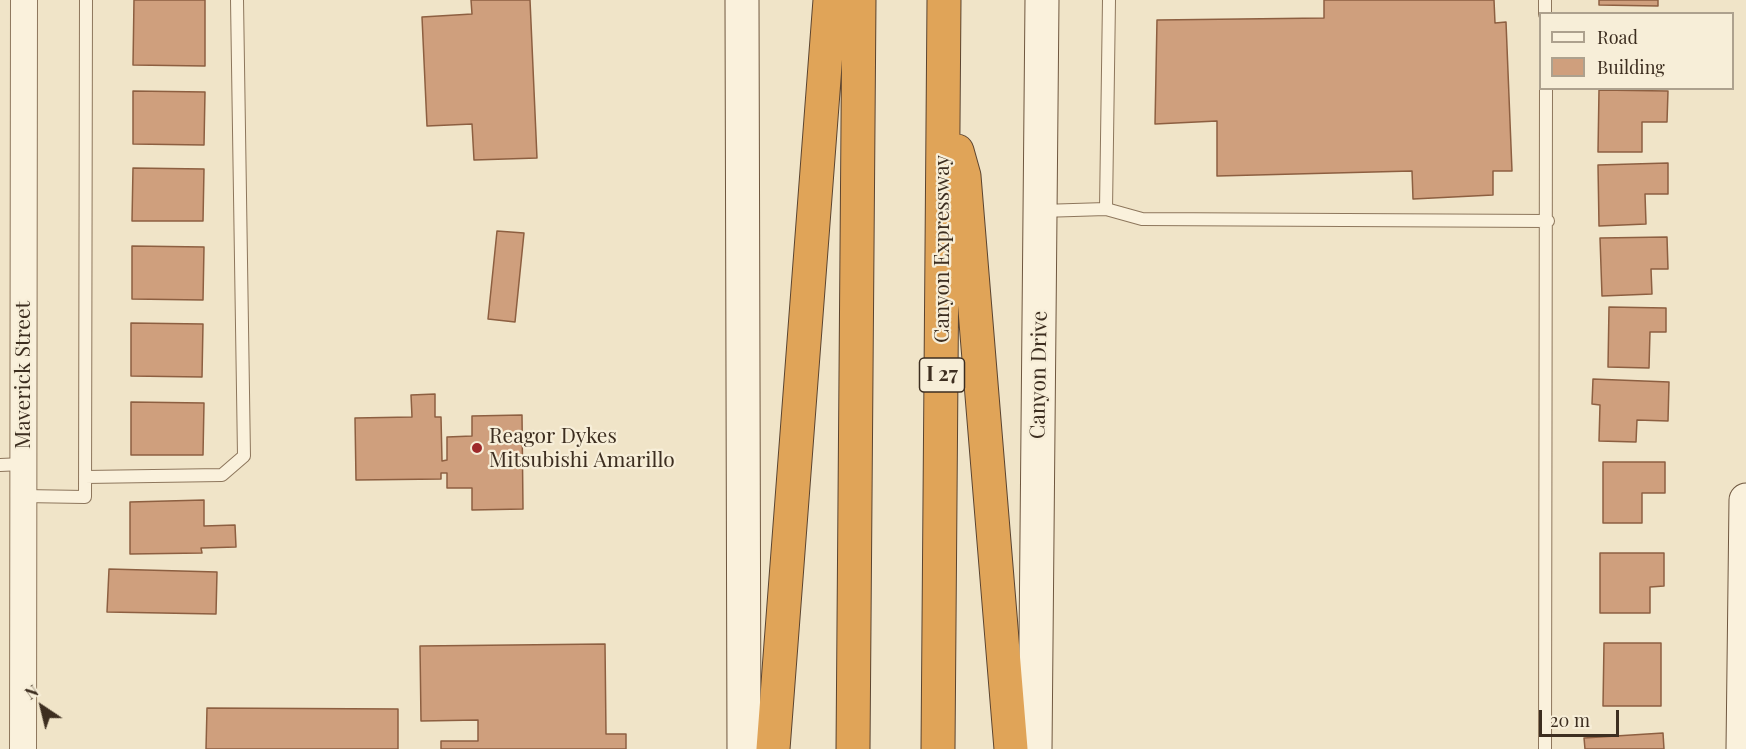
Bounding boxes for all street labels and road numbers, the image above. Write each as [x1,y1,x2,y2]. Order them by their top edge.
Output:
street label: Canyon Expressway [929,155,955,343]
street label: Maverick Street [10,301,36,449]
street label: Canyon Drive [1025,311,1053,439]
road number: I 27 [920,358,964,392]

